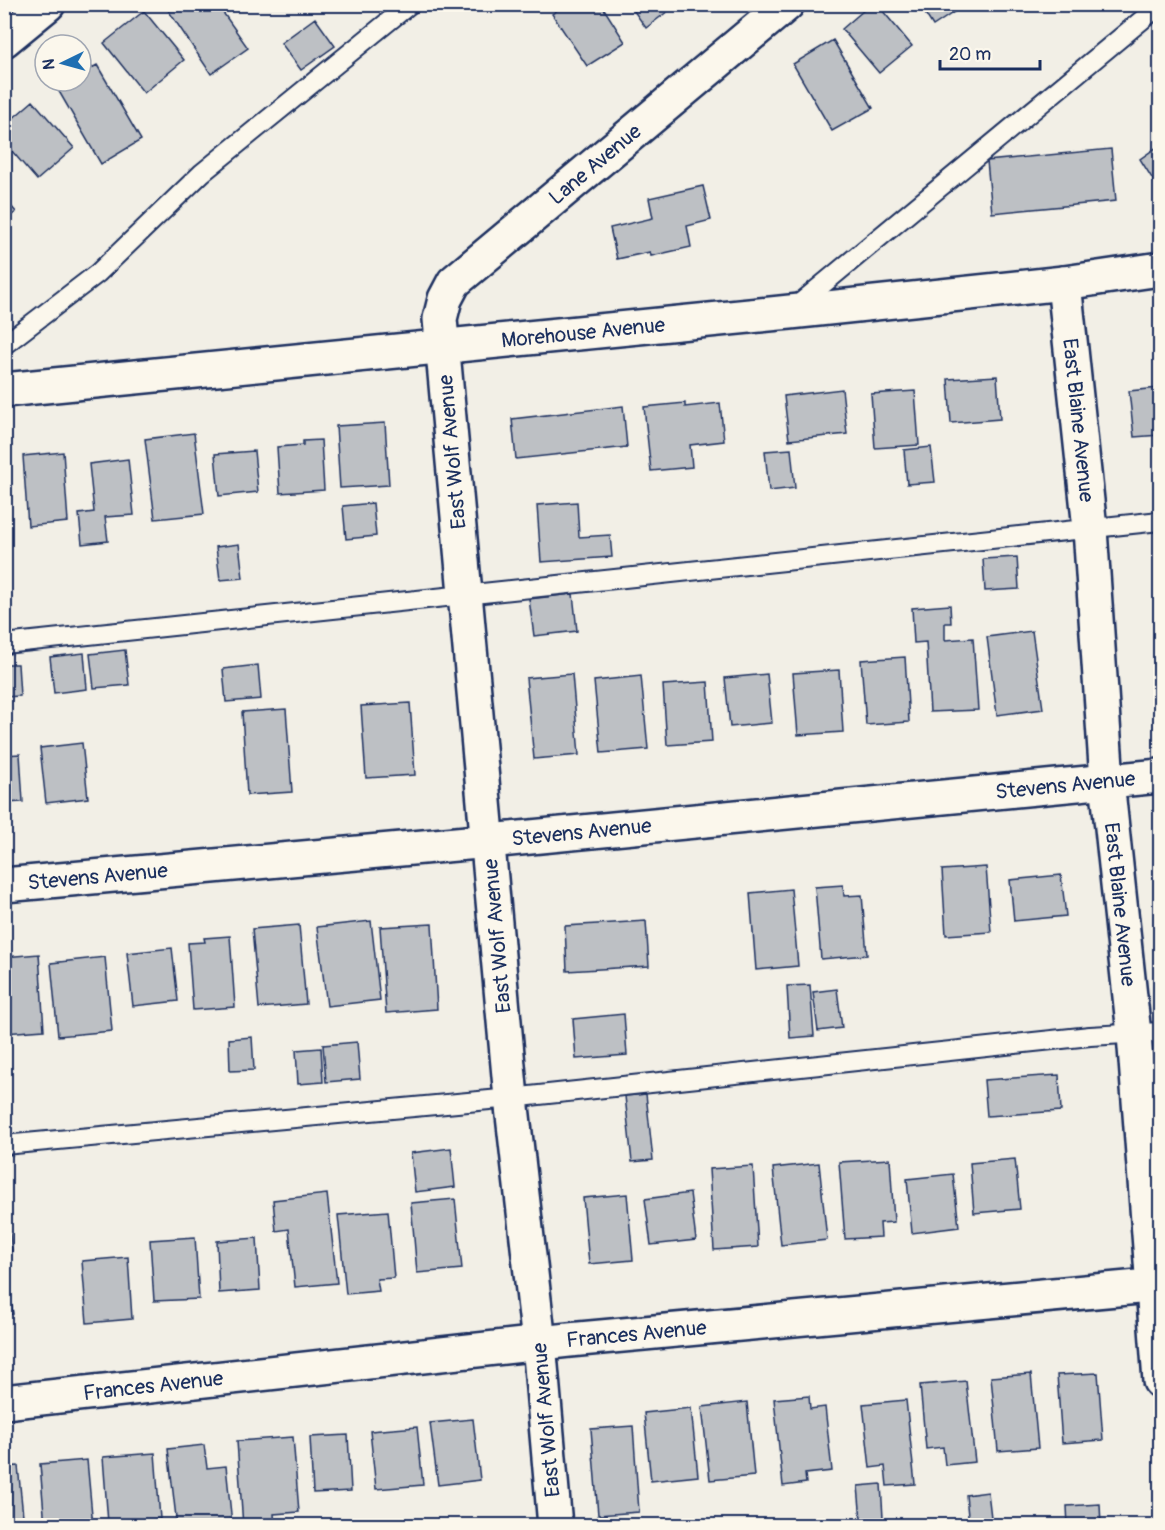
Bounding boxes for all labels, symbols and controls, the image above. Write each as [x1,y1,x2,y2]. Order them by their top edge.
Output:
north arrow [33,33,93,93]
scale bar [940,33,1040,71]
text: 20 m [949,43,991,66]
text: N [39,58,59,70]
street label: Lane Avenue [543,118,648,211]
street label: Morehouse Avenue [500,311,667,355]
street label: East Blaine Avenue [1056,337,1100,504]
street label: East Wolf Avenue [432,373,473,530]
street label: Stevens Avenue [994,765,1137,806]
street label: Stevens Avenue [510,812,653,853]
street label: East Blaine Avenue [1098,821,1142,988]
street label: Stevens Avenue [26,857,169,897]
street label: East Wolf Avenue [477,857,518,1014]
street label: Frances Avenue [565,1314,708,1354]
street label: East Wolf Avenue [526,1341,567,1498]
street label: Frances Avenue [82,1365,225,1407]

